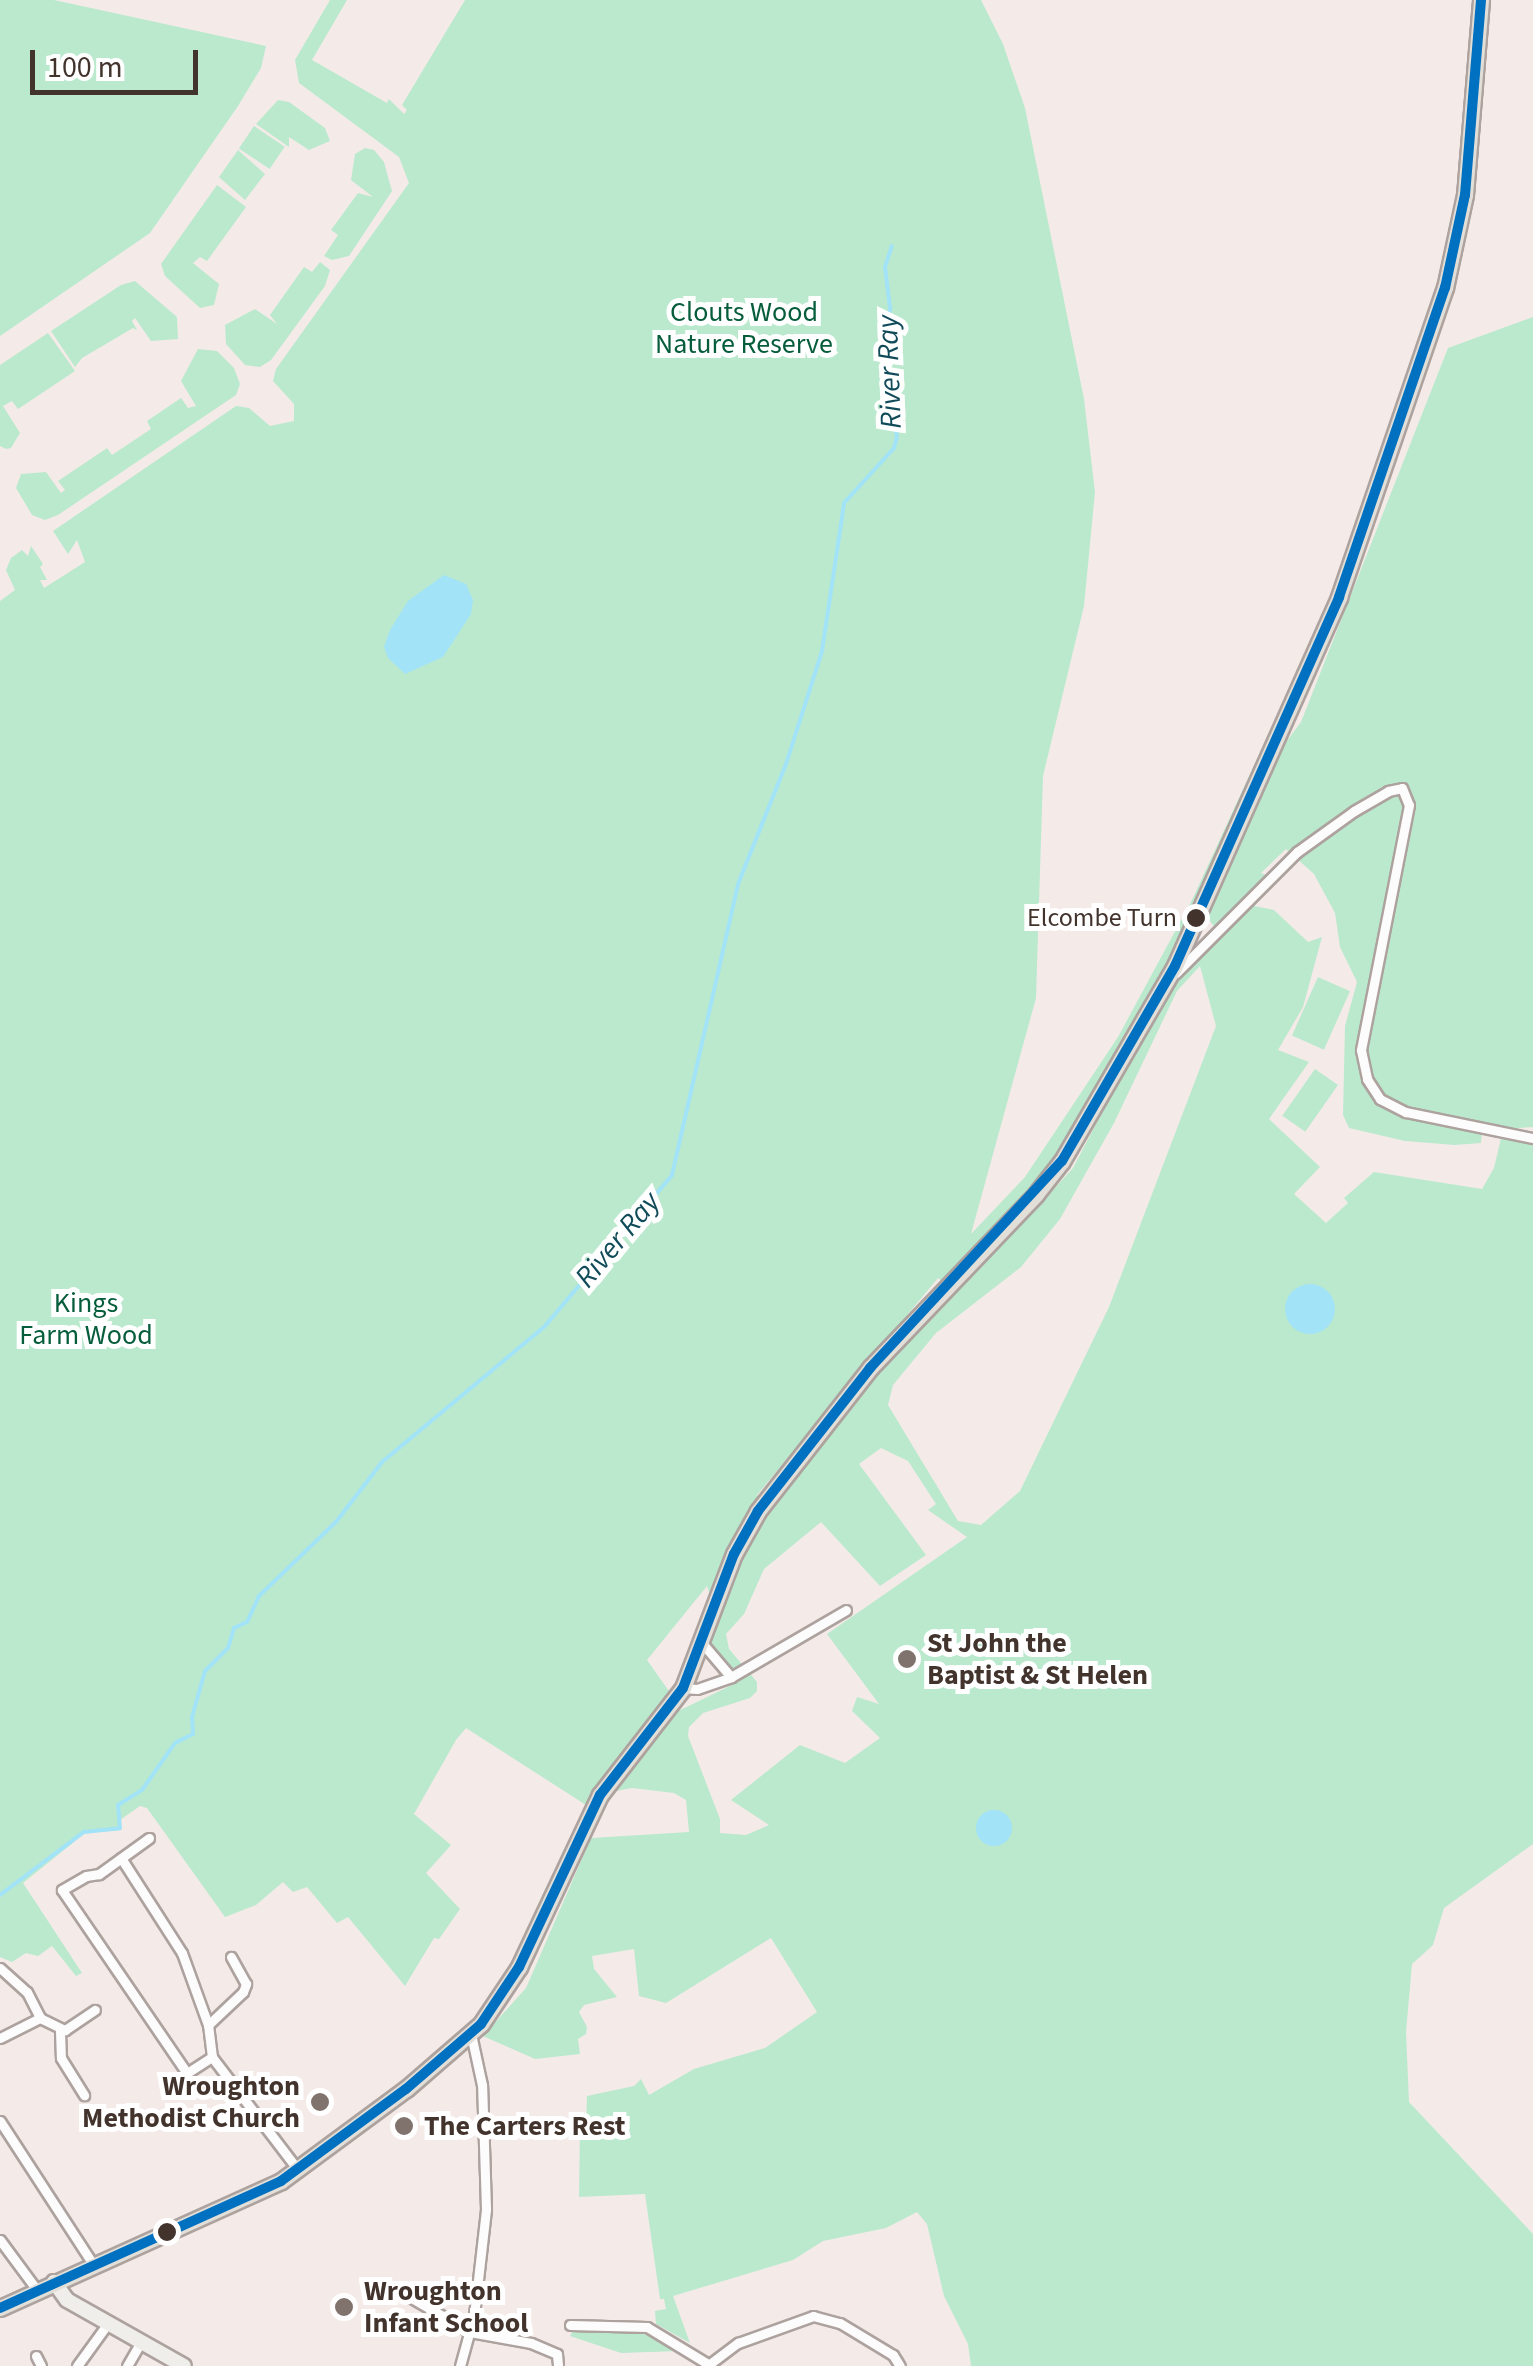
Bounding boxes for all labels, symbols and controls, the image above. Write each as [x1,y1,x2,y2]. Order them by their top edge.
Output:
scale bar [35,30,202,92]
text: 100 m [47,46,123,89]
park label: Clouts Wood Nature Reserve [655,295,833,361]
water label: River Ray [870,315,910,429]
place label: Elcombe Turn [1027,902,1177,934]
marker: Elcombe Turn [1186,908,1206,928]
water label: River Ray [568,1185,668,1295]
park label: Kings Farm Wood [19,1286,153,1352]
place label: St John the Baptist & St Helen [927,1626,1148,1692]
marker: St John the Baptist & St Helen [896,1648,918,1670]
place label: Wroughton Methodist Church [82,2069,300,2135]
marker: Wroughton Methodist Church [309,2091,331,2113]
place label: The Carters Rest [424,2109,625,2143]
marker: The Carters Rest [393,2115,415,2137]
unlabelled marker [157,2222,177,2242]
place label: Wroughton Infant School [364,2274,528,2340]
marker: Wroughton Infant School [333,2296,355,2318]

